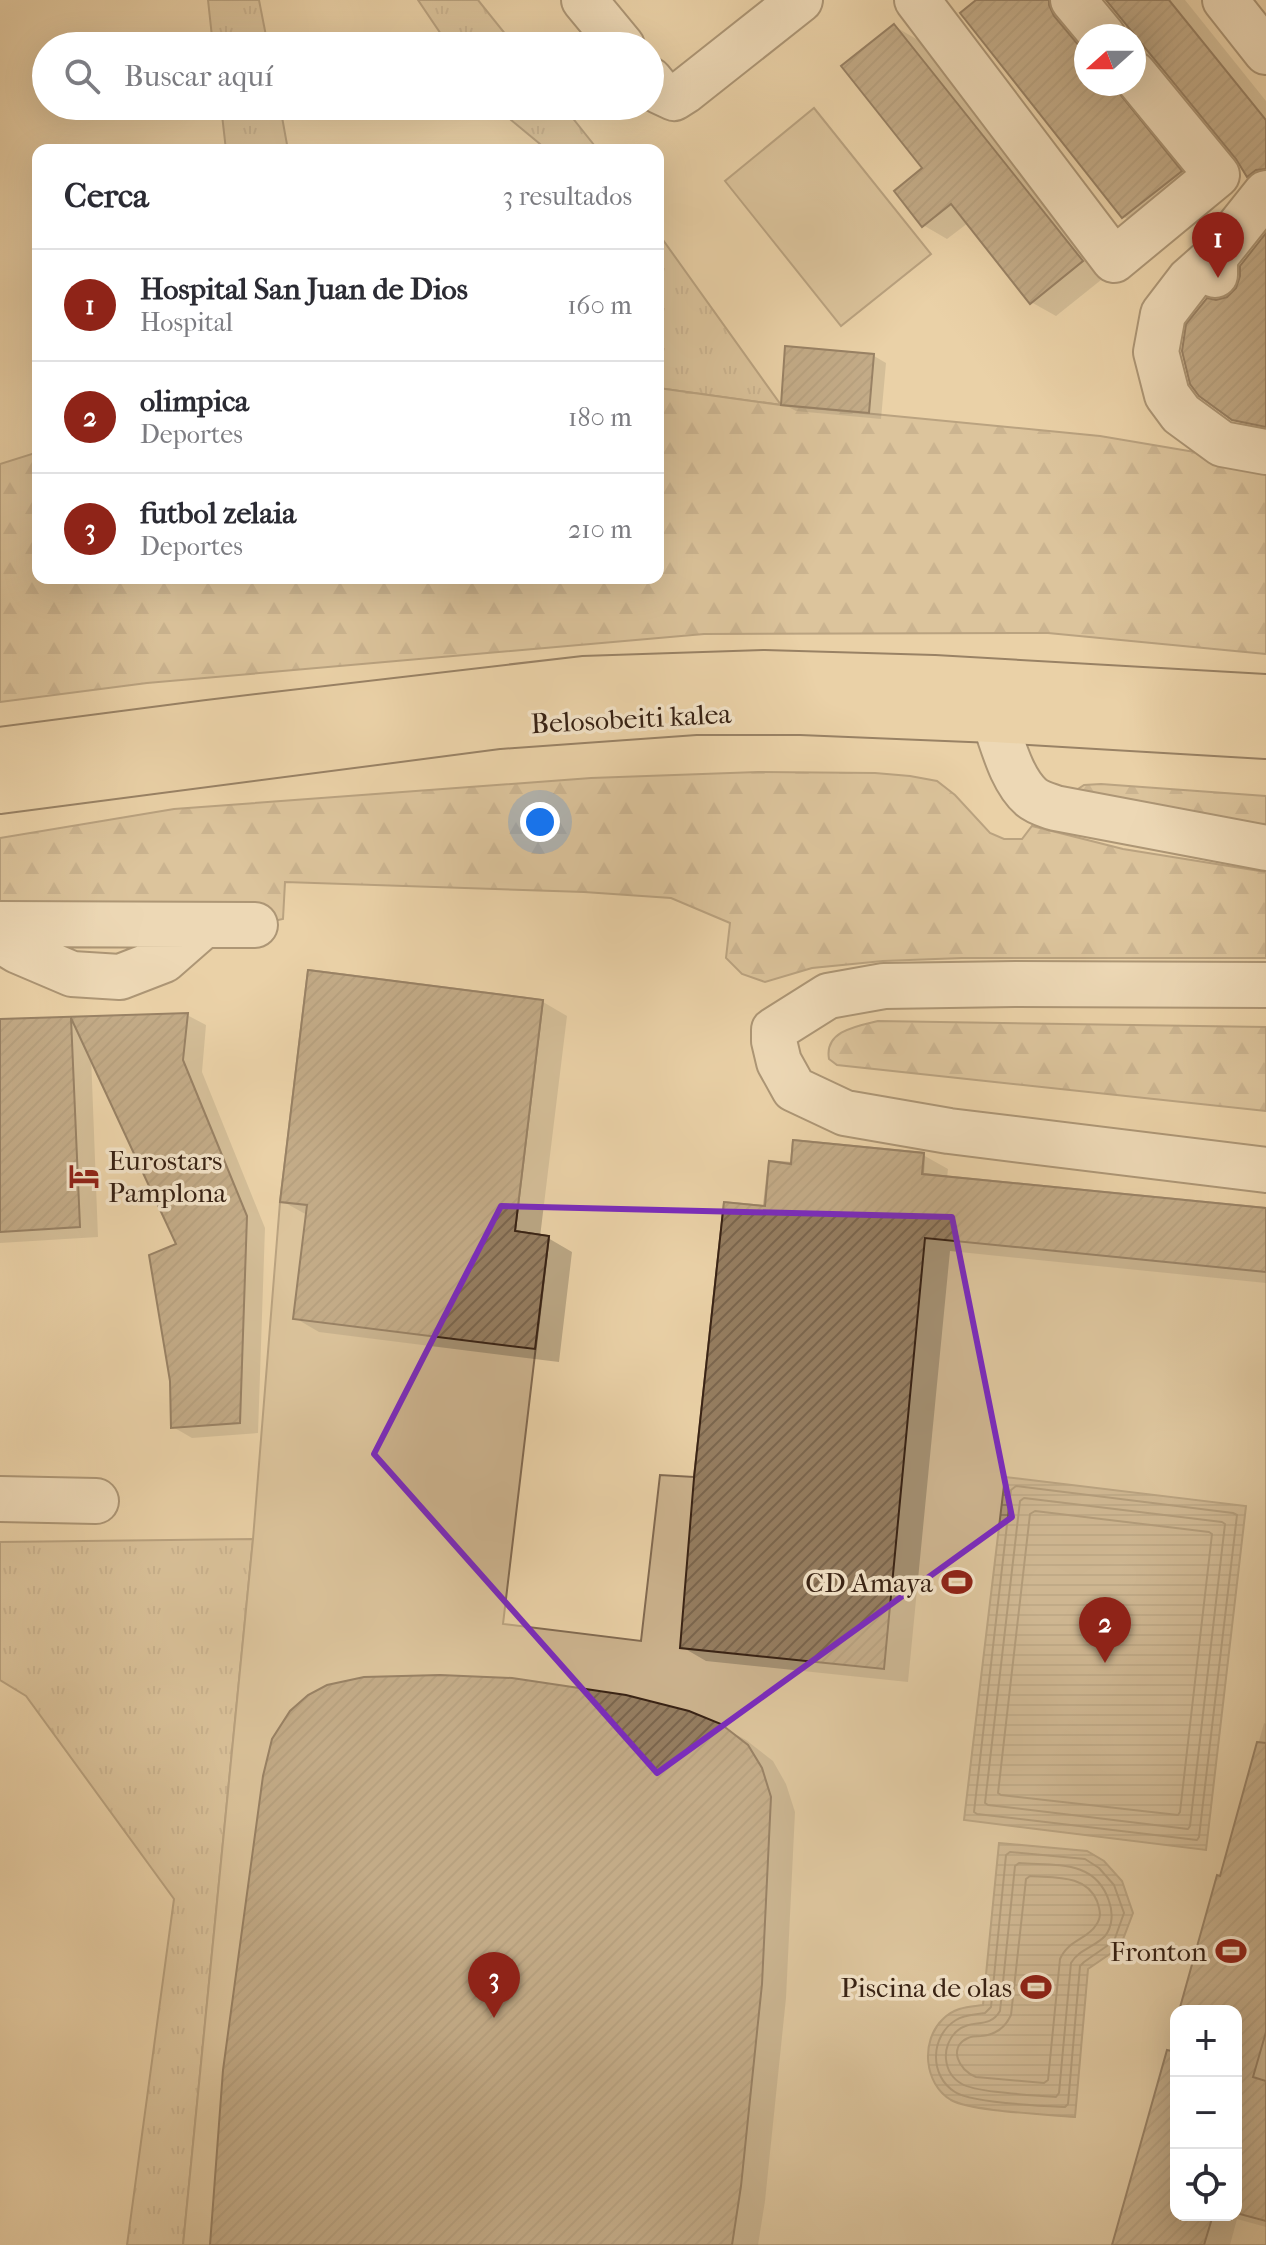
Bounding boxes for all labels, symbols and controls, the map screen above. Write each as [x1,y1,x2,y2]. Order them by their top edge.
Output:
north arrow [1074,24,1146,96]
search box [32,32,664,120]
icon: search [60,54,104,98]
text: Buscar aquí [124,59,273,94]
text: Cerca [64,176,149,216]
text: 3 resultados [502,181,632,212]
pin: 1 [1192,212,1244,278]
text: Hospital San Juan de Dios [140,272,468,307]
text: 1 [85,290,95,321]
text: 160 m [567,290,632,321]
text: Hospital [140,307,233,338]
text: olimpica [140,384,249,419]
text: 2 [83,402,97,433]
text: 180 m [568,402,632,433]
text: Deportes [140,419,243,450]
text: futbol zelaia [140,496,296,531]
text: 3 [85,514,95,545]
text: 210 m [568,514,632,545]
text: Deportes [140,531,243,562]
street label: Belosobeiti kalea [530,697,733,740]
your location [520,802,560,842]
place label: Eurostars Pamplona [108,1144,228,1209]
hotel icon: Eurostars Pamplona [67,1159,101,1193]
sports icon: CD Amaya [940,1565,974,1599]
place label: CD Amaya [805,1566,934,1599]
pin: 2 [1079,1597,1131,1663]
sports icon: Fronton [1214,1934,1248,1968]
place label: Fronton [1110,1935,1207,1968]
pin: 3 [468,1952,520,2018]
sports icon: Piscina de olas [1019,1970,1053,2004]
place label: Piscina de olas [841,1971,1012,2004]
map controls [1170,2005,1242,2221]
button: + [1170,2005,1242,2077]
button: − [1170,2077,1242,2149]
button: locate [1170,2149,1242,2221]

